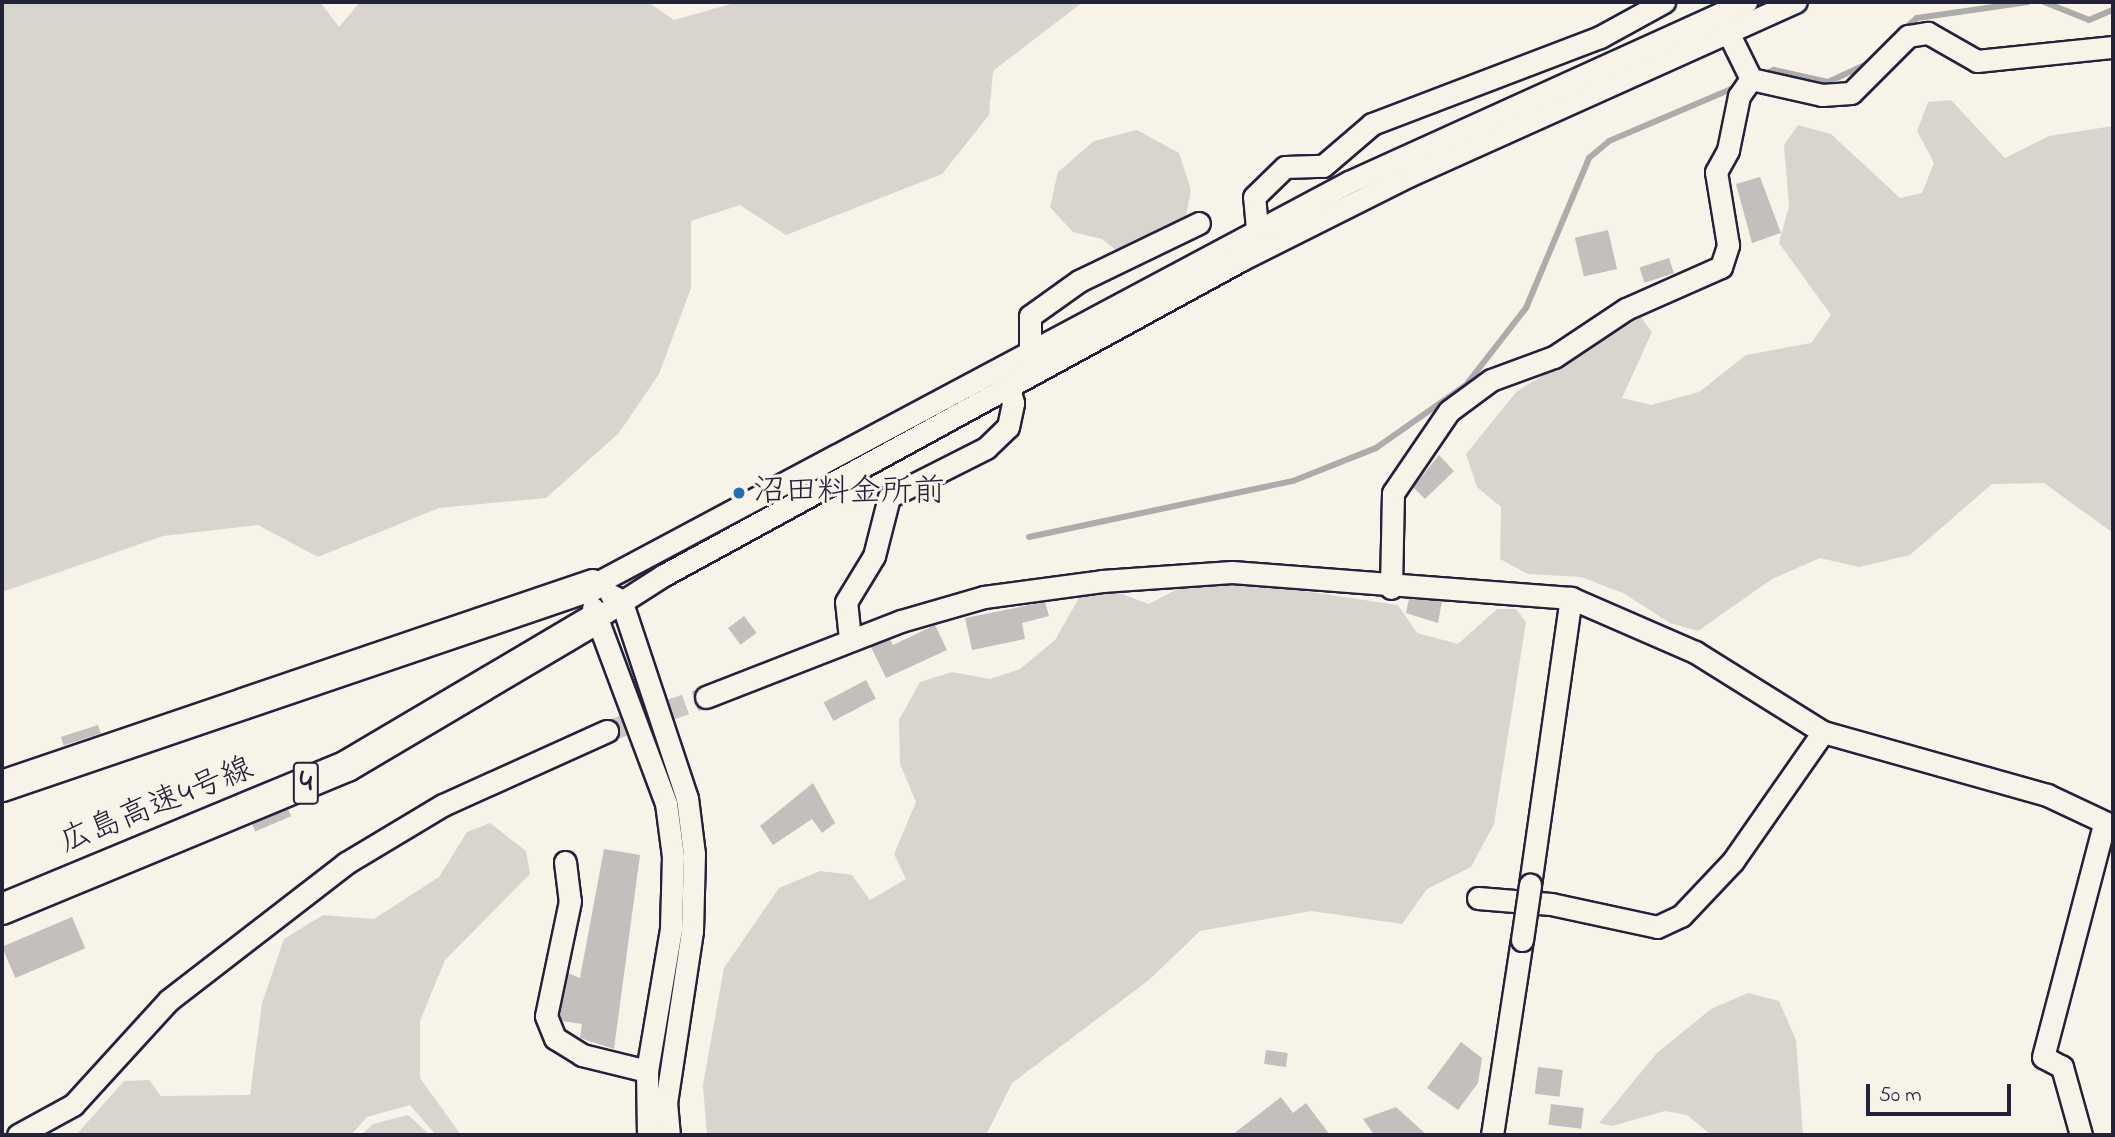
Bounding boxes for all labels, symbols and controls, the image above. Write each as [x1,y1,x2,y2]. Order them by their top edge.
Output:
place label: 沼田料金所前 [753,474,945,512]
marker: 沼田料金所前 [731,485,747,501]
street label: 広島高速4号線 [55,751,259,863]
road number: 4 [292,756,320,810]
scale bar [1870,1070,2015,1114]
text: 50 m [1879,1081,1922,1111]

